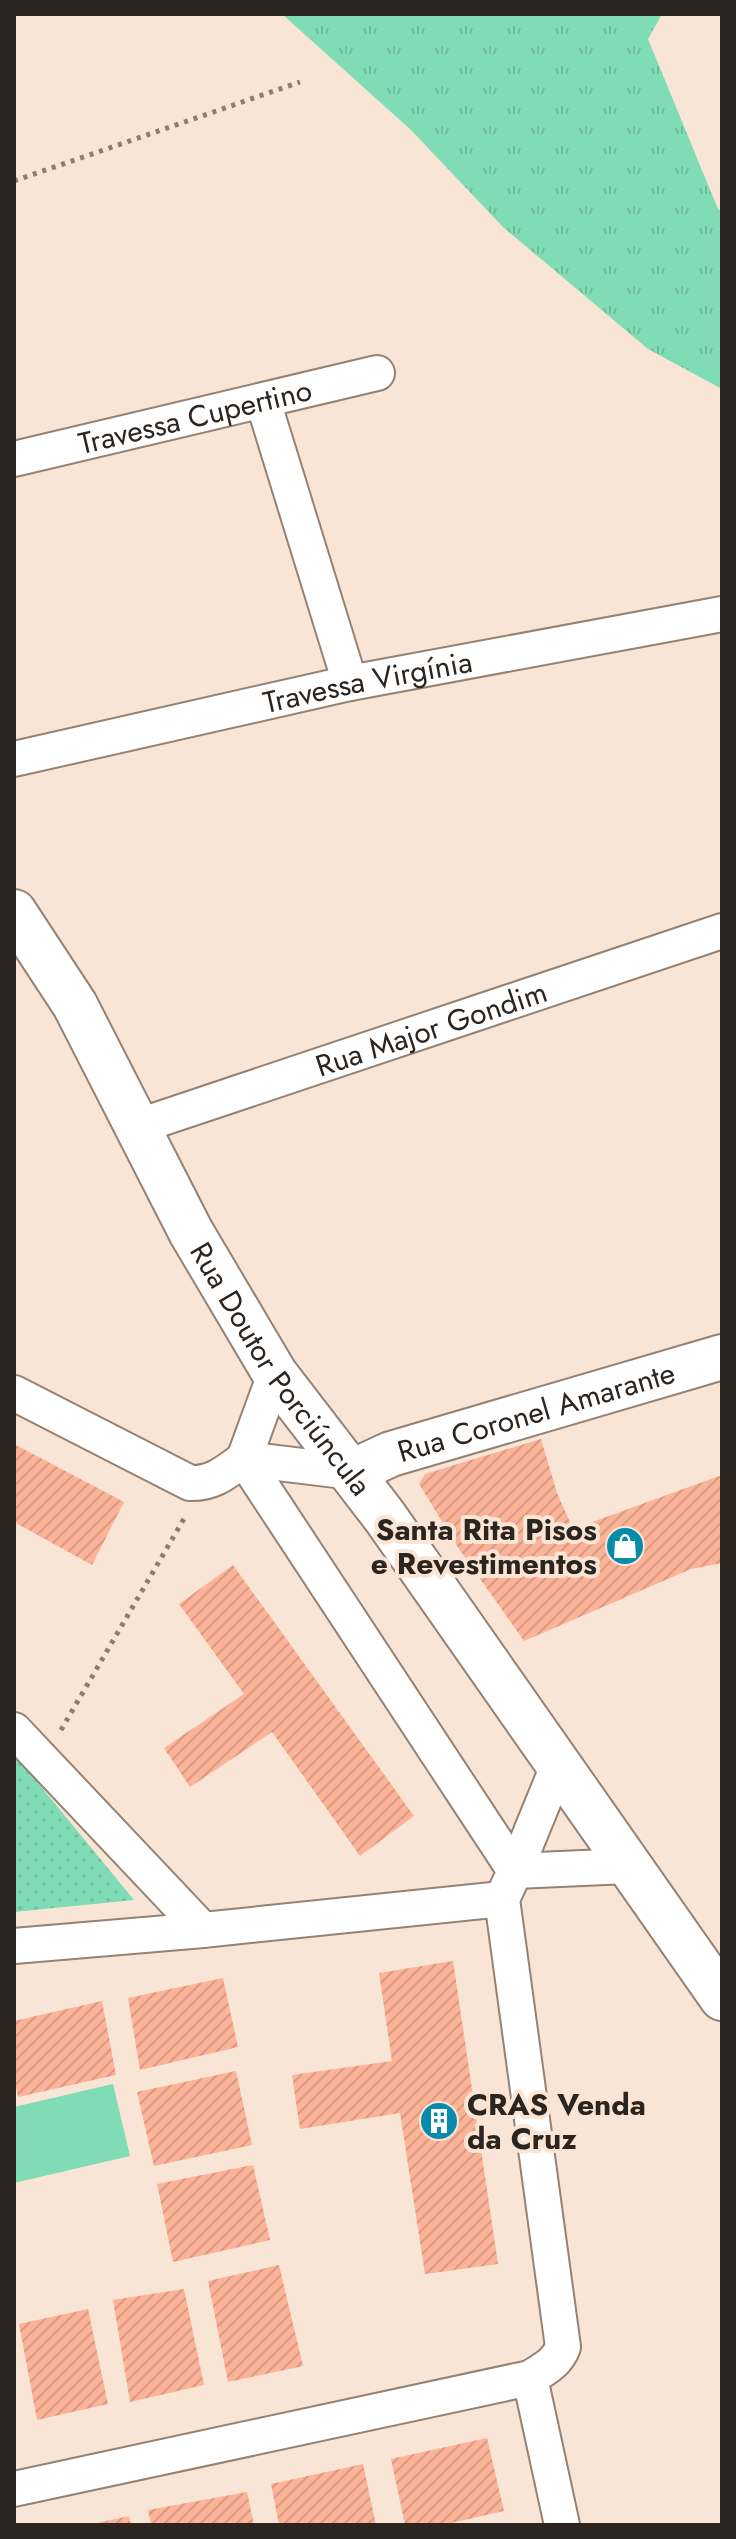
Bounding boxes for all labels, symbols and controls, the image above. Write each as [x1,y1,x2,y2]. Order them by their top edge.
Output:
street label: Travessa Cupertino [74,368,316,465]
street label: Travessa Virgínia [259,639,476,724]
street label: Rua Major Gondim [310,970,553,1087]
street label: Rua Doutor Porciúncula [180,1234,382,1504]
street label: Rua Coronel Amarante [392,1351,680,1473]
place label: Santa Rita Pisos e Revestimentos [371,1508,597,1585]
shop icon: Santa Rita Pisos e Revestimentos [604,1525,646,1567]
place label: CRAS Venda da Cruz [467,2083,646,2160]
building icon: CRAS Venda da Cruz [418,2100,460,2142]

